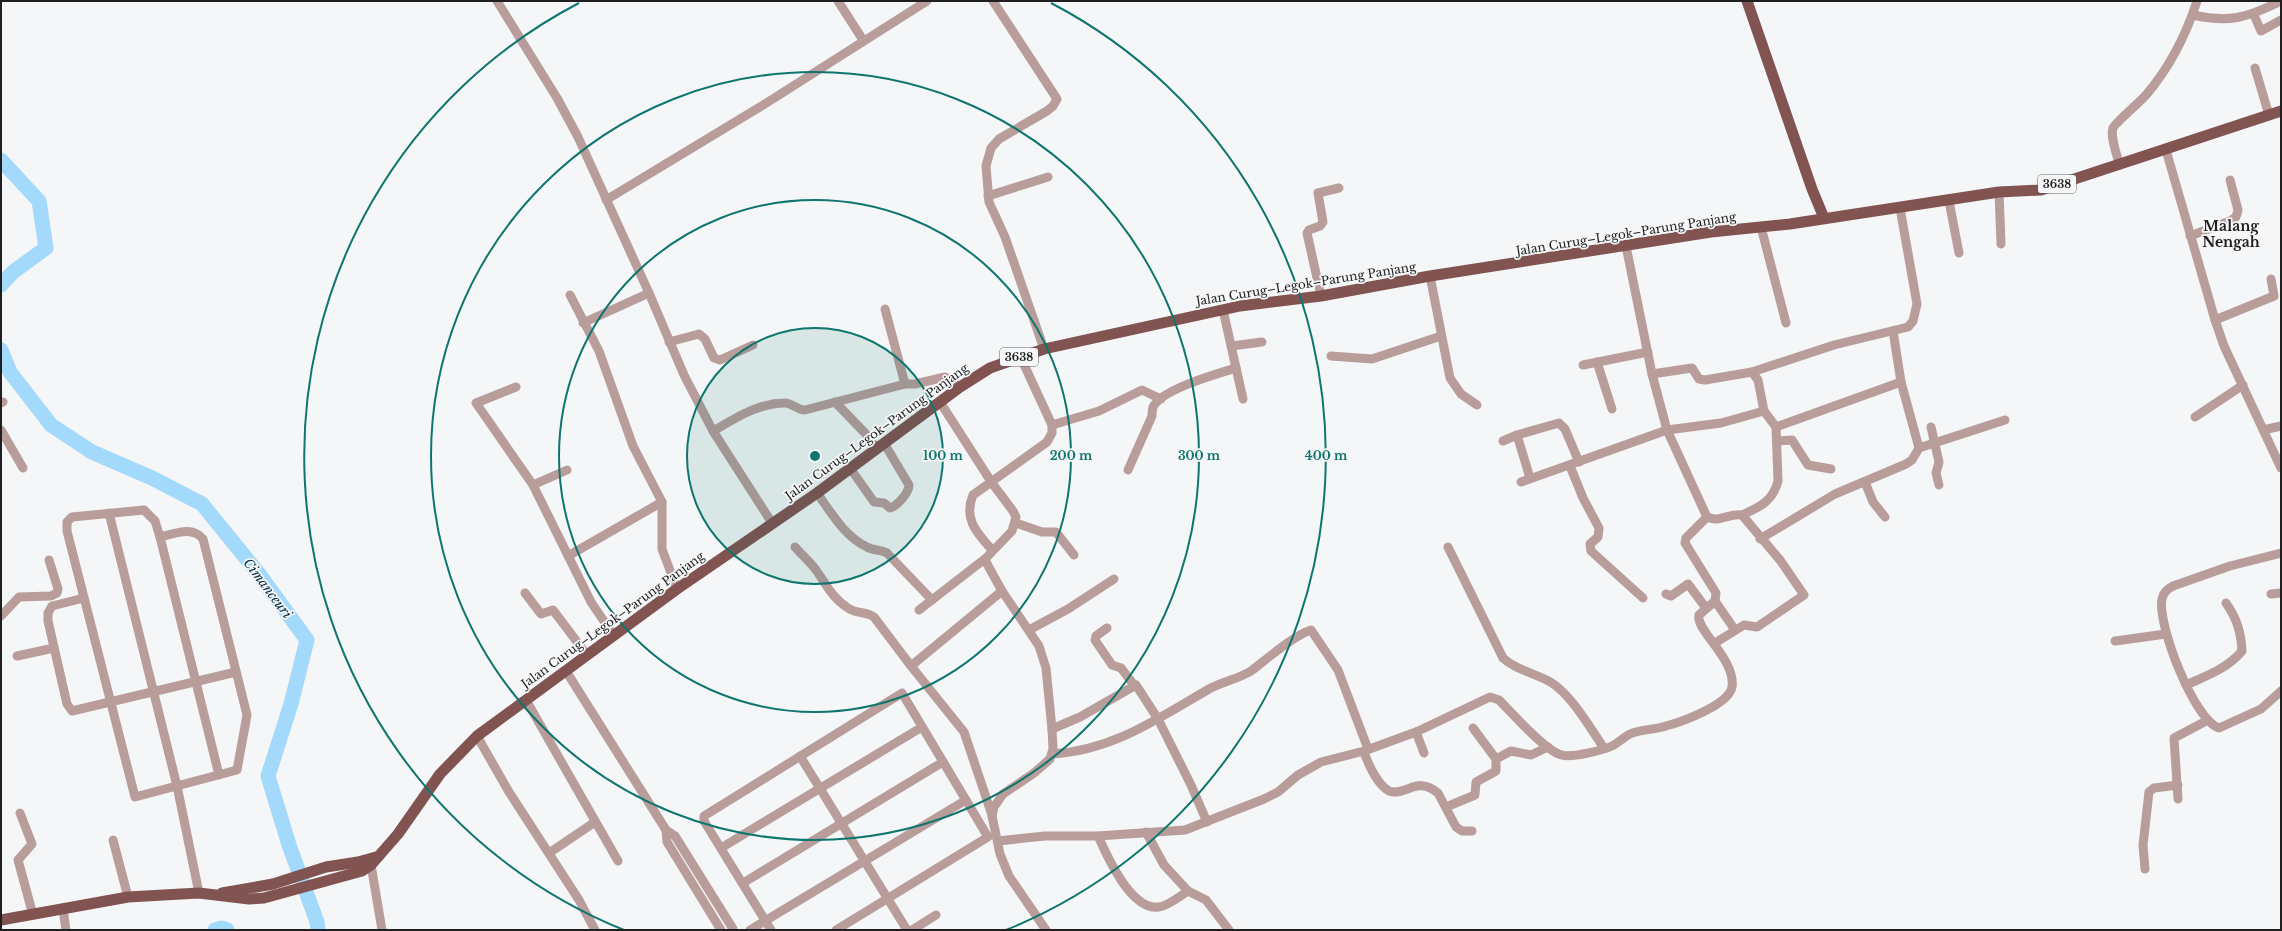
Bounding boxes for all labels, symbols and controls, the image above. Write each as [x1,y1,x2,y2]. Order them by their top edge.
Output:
road number: 3638 [2038,175,2076,193]
street label: Jalan Curug–Legok–Parung Panjang [1513,209,1738,259]
district label: Malang Nengah [2202,217,2260,251]
street label: Jalan Curug–Legok–Parung Panjang [1193,259,1418,309]
road number: 3638 [1000,348,1038,366]
street label: Jalan Curug–Legok–Parung Panjang [781,360,972,504]
text: 100 m [923,448,964,463]
text: 200 m [1050,448,1093,463]
text: 300 m [1178,448,1221,463]
text: 400 m [1305,448,1348,463]
centre of rings [808,449,822,463]
street label: Jalan Curug–Legok–Parung Panjang [517,548,708,692]
water label: Cimanceuri [240,555,296,622]

